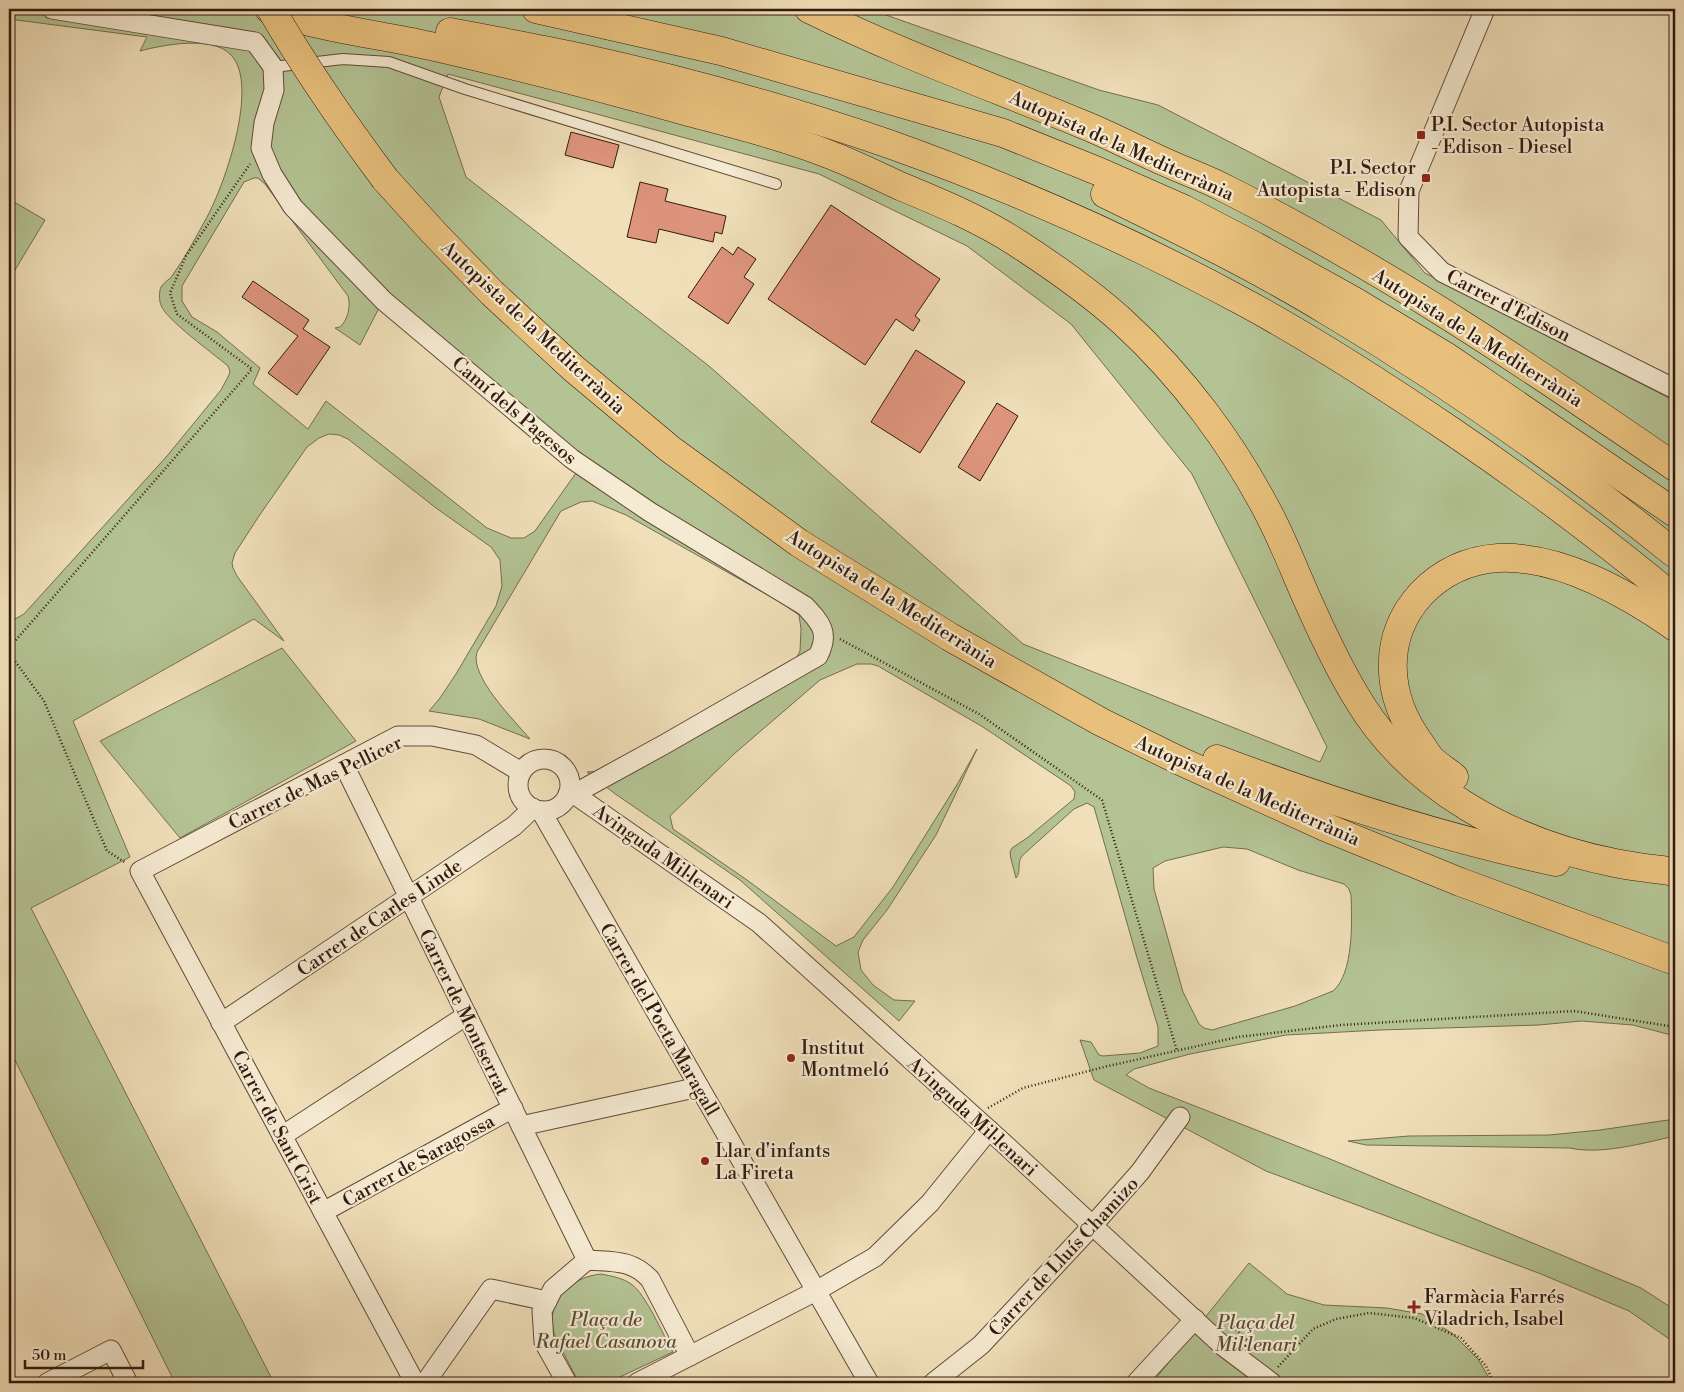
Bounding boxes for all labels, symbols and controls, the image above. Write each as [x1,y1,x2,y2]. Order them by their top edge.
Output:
street label: Autopista de la Mediterrània [1005,85,1238,207]
place label: P.I. Sector Autopista - Edison - Diesel [1431,113,1605,159]
marker: P.I. Sector Autopista - Edison - Diesel [1415,129,1427,141]
place label: P.I. Sector Autopista - Edison [1256,156,1416,202]
marker: P.I. Sector Autopista - Edison [1420,172,1432,184]
street label: Autopista de la Mediterrània [435,235,631,420]
street label: Autopista de la Mediterrània [1367,263,1587,413]
street label: Carrer d'Edison [1442,264,1575,348]
street label: Camí dels Pagesos [447,351,582,470]
street label: Autopista de la Mediterrània [781,524,1001,674]
street label: Carrer de Mas Pellicer [225,730,406,835]
street label: Autopista de la Mediterrània [1131,730,1364,852]
street label: Avinguda Mil·lenari [587,799,739,915]
street label: Carrer de Carles Linde [292,854,467,982]
street label: Carrer del Poeta Maragall [594,919,724,1120]
street label: Carrer de Montserrat [413,925,515,1100]
place label: Institut Montmeló [801,1036,889,1082]
street label: Carrer de Sant Crist [226,1046,328,1209]
street label: Avinguda Mil·lenari [901,1051,1042,1182]
marker: Institut Montmeló [785,1052,797,1064]
street label: Carrer de Saragossa [338,1109,499,1213]
place label: Llar d'infants La Fireta [715,1139,830,1185]
marker: Llar d'infants La Fireta [699,1155,711,1167]
street label: Carrer de Lluís Chamizo [983,1172,1144,1342]
place label: Farmàcia Farrés Viladrich, Isabel [1423,1285,1565,1331]
marker: Farmàcia Farrés Viladrich, Isabel [1408,1301,1420,1313]
park label: Plaça de Rafael Casanova [535,1308,677,1354]
park label: Plaça del Mil·lenari [1215,1311,1297,1357]
scale bar [25,1337,142,1369]
text: 50 m [32,1346,66,1365]

